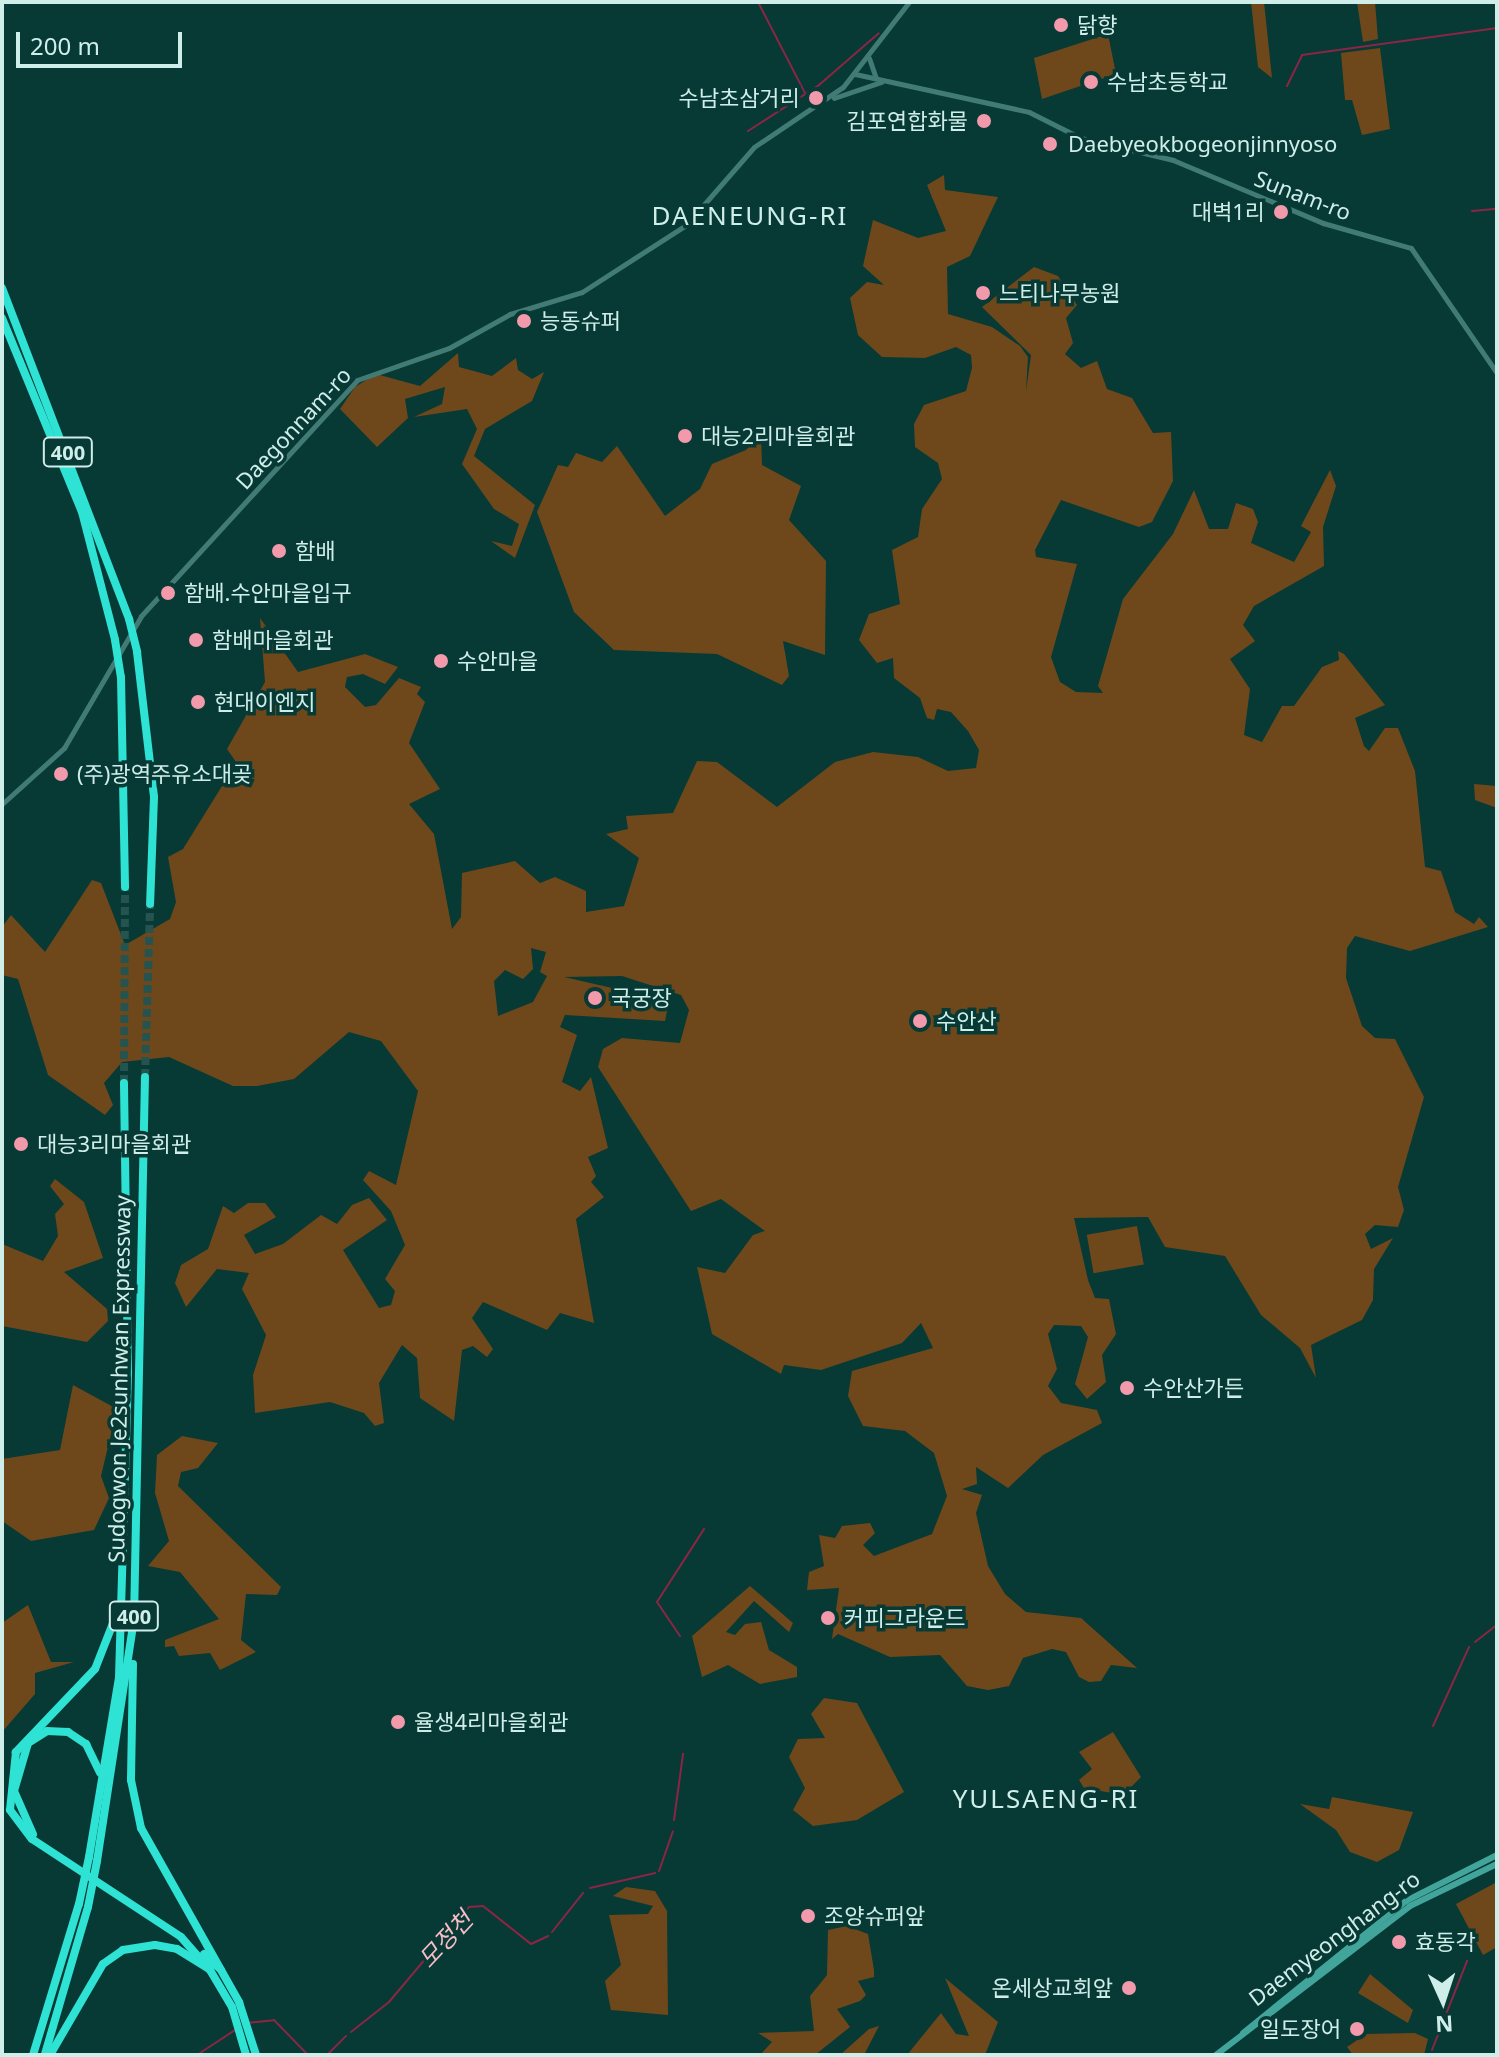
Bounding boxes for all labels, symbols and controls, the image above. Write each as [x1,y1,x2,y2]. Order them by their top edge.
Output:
place label: 닭향 [1077,12,1117,38]
scale bar [20,16,186,66]
marker: 닭향 [1052,16,1070,34]
text: 200 m [30,29,100,62]
place label: 수남초등학교 [1107,69,1228,95]
marker: 수남초등학교 [1082,73,1100,91]
place label: 수남초삼거리 [679,85,800,111]
marker: 수남초삼거리 [807,89,825,107]
place label: 김포연합화물 [847,108,968,134]
marker: 김포연합화물 [975,112,993,130]
place label: Daebyeokbogeonjinnyoso [1068,131,1337,157]
marker: Daebyeokbogeonjinnyoso [1039,133,1061,155]
street label: Sunam-ro [1251,165,1355,225]
place label: 대벽1리 [1192,199,1265,225]
district label: DAENEUNG-RI [652,200,848,232]
marker: 대벽1리 [1272,203,1290,221]
place label: 느티나무농원 [999,280,1120,306]
marker: 느티나무농원 [974,284,992,302]
place label: 능동슈퍼 [540,308,621,334]
marker: 능동슈퍼 [515,312,533,330]
street label: Daegonnam-ro [230,362,356,494]
place label: 대능2리마을회관 [701,423,855,449]
marker: 대능2리마을회관 [676,427,694,445]
road number: 400 [42,436,94,468]
place label: 함배 [295,538,335,564]
marker: 함배 [270,542,288,560]
place label: 함배.수안마을입구 [184,580,352,606]
marker: 함배.수안마을입구 [159,584,177,602]
place label: 함배마을회관 [212,627,333,653]
marker: 함배마을회관 [187,631,205,649]
place label: 수안마을 [457,648,538,674]
marker: 수안마을 [432,652,450,670]
place label: 현대이엔지 [214,689,315,715]
marker: 현대이엔지 [189,693,207,711]
place label: (주)광역주유소대곶 [77,761,252,787]
marker: (주)광역주유소대곶 [52,765,70,783]
place label: 국궁장 [611,985,672,1011]
marker: 국궁장 [586,989,604,1007]
place label: 수안산 [936,1008,997,1034]
marker: 수안산 [911,1012,929,1030]
place label: 대능3리마을회관 [37,1131,191,1157]
marker: 대능3리마을회관 [12,1135,30,1153]
street label: Sudogwon Je2sunhwan Expressway [103,1195,135,1563]
place label: 수안산가든 [1143,1375,1244,1401]
marker: 수안산가든 [1118,1379,1136,1397]
road number: 400 [108,1600,160,1632]
place label: 커피그라운드 [844,1605,965,1631]
marker: 커피그라운드 [819,1609,837,1627]
place label: 율생4리마을회관 [414,1709,568,1735]
marker: 율생4리마을회관 [389,1713,407,1731]
district label: YULSAENG-RI [953,1783,1139,1815]
street label: Daemyeonghang-ro [1243,1865,1425,2011]
place label: 조양슈퍼앞 [824,1903,925,1929]
water label: 모정천 [412,1905,478,1973]
marker: 조양슈퍼앞 [799,1907,817,1925]
place label: 효동각 [1415,1929,1476,1955]
marker: 효동각 [1390,1933,1408,1951]
north arrow [1403,1961,1483,2041]
place label: 온세상교회앞 [992,1975,1113,2001]
marker: 온세상교회앞 [1120,1979,1138,1997]
text: N [1435,2010,1454,2040]
place label: 일도장어 [1260,2016,1341,2042]
marker: 일도장어 [1348,2020,1366,2038]

